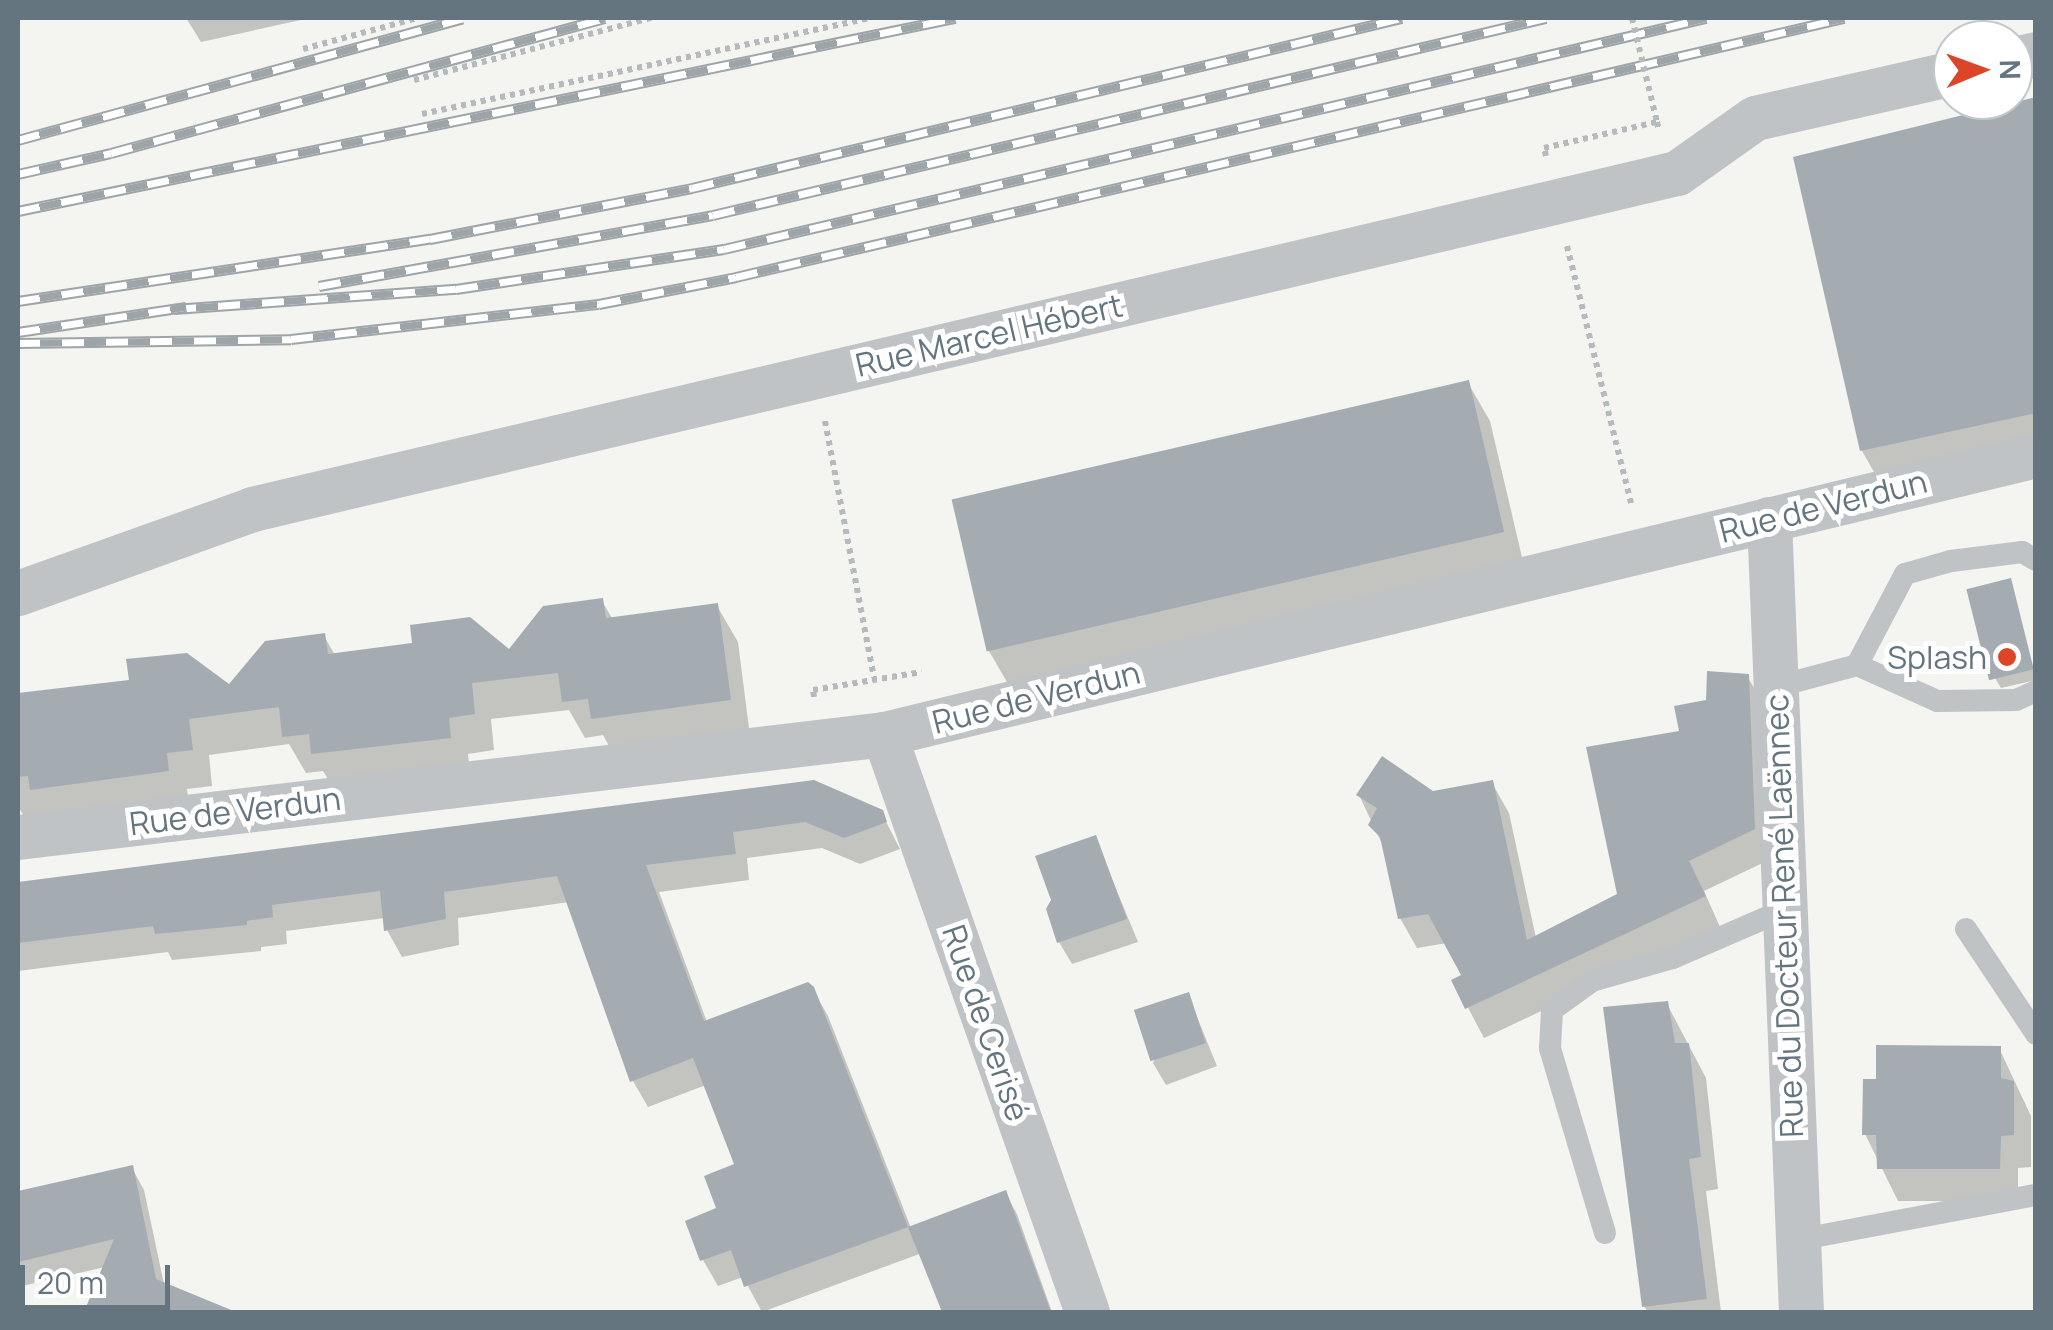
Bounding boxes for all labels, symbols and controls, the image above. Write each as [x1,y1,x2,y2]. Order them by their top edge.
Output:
north arrow [1933,20,2033,120]
text: N [1992,59,2030,80]
street label: Rue Marcel Hébert [852,286,1126,384]
street label: Rue de Verdun [1715,462,1931,550]
place label: Splash [1887,638,1987,676]
marker: Splash [1996,646,2018,668]
street label: Rue de Verdun [928,653,1144,741]
street label: Rue du Docteur René Laënnec [1757,694,1811,1138]
street label: Rue de Verdun [127,779,343,843]
street label: Rue de Cerisé [935,920,1037,1126]
scale bar [25,1245,175,1307]
text: 20 m [37,1262,104,1303]

